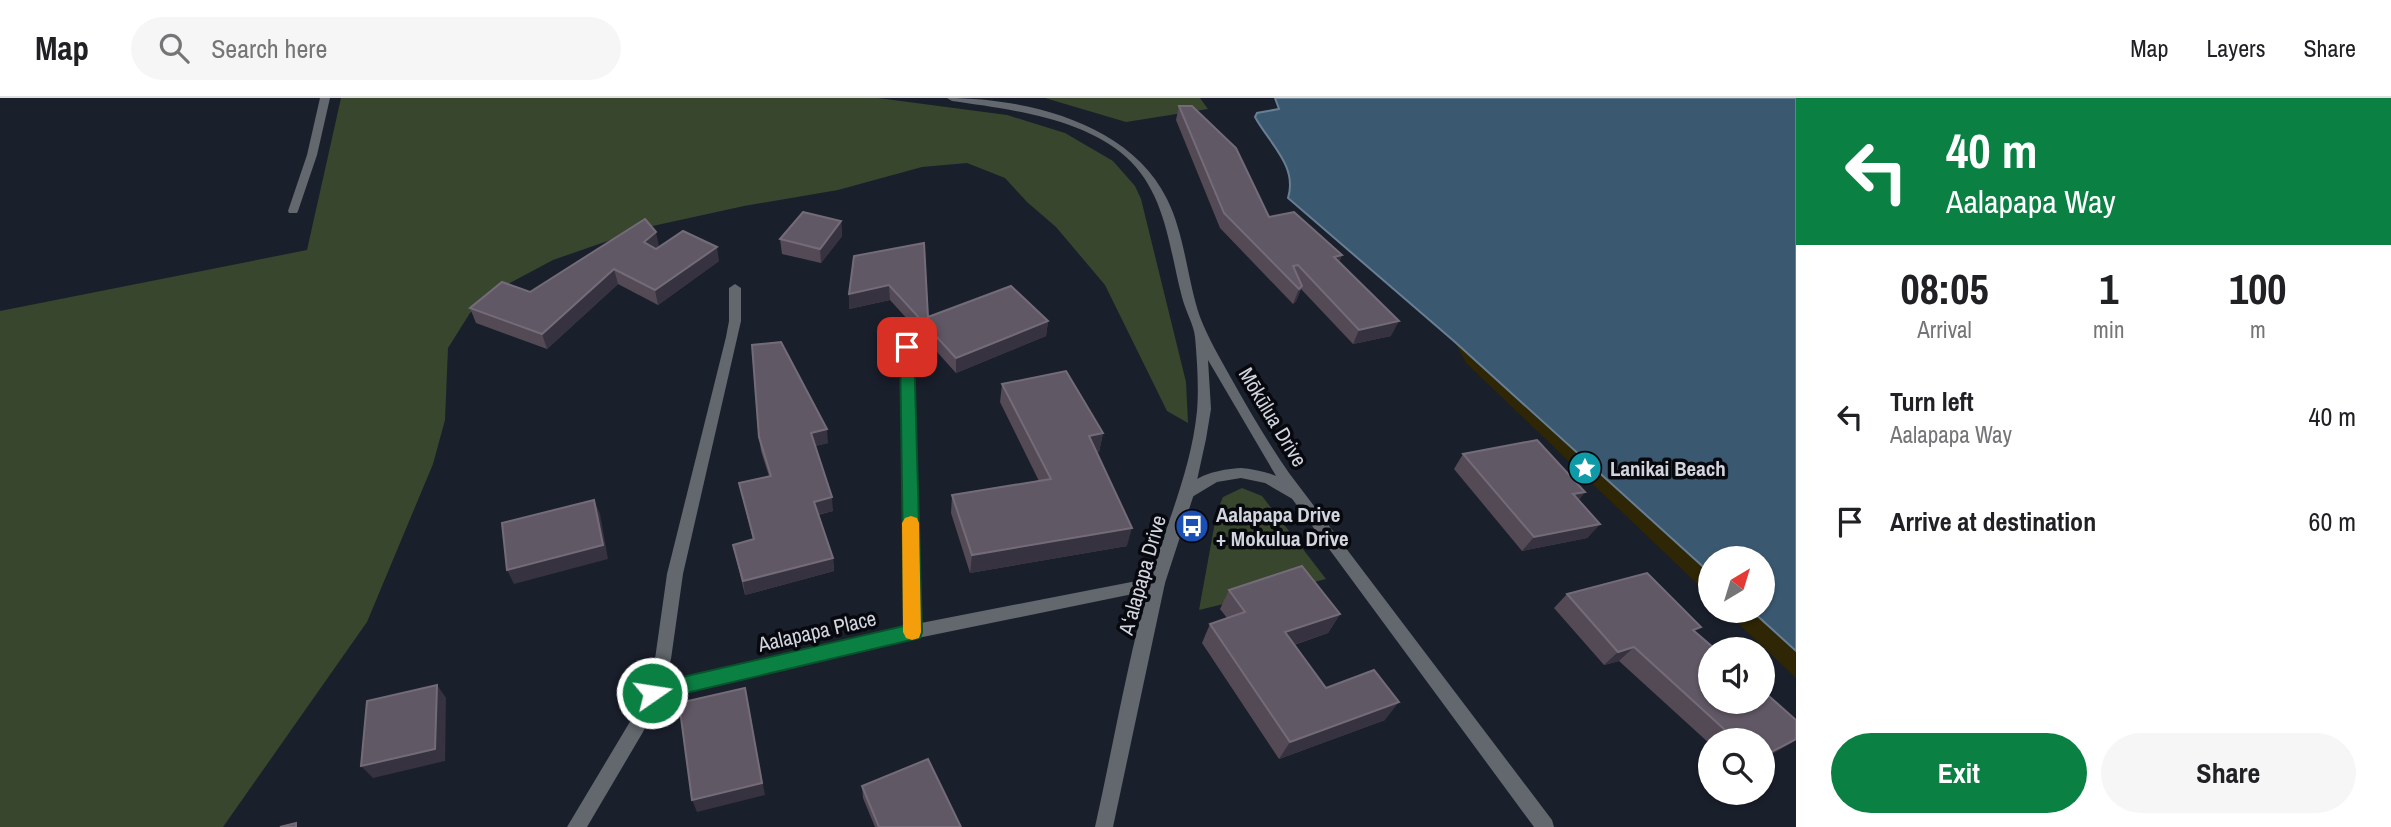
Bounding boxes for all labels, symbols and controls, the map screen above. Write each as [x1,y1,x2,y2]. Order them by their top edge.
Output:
search box [131,17,621,80]
text: Map [35,26,89,70]
icon: search [155,29,193,67]
text: Search here [211,31,327,66]
text: Map [2130,32,2168,64]
text: Layers [2206,32,2265,64]
text: Share [2303,32,2356,64]
text: 40 m [1946,117,2038,183]
icon: left [1831,126,1922,217]
text: Aalapapa Way [1946,180,2116,223]
text: 08:05 [1901,261,1989,317]
text: 1 [2099,261,2118,317]
text: 100 [2229,261,2287,317]
text: Arrival [1917,314,1972,345]
text: min [2093,314,2125,345]
text: m [2250,314,2266,345]
pin [877,317,937,377]
icon: arrive [888,328,926,366]
street label: Mōkūlua Drive [1232,362,1314,472]
text: Turn left [1890,384,1974,419]
icon: left [1831,398,1869,436]
text: 40 m [2309,399,2356,434]
text: Aalapapa Way [1890,419,2012,450]
place icon: Lanikai Beach [1566,449,1604,487]
place label: Lanikai Beach [1610,454,1726,483]
place label: Aalapapa Drive + Mokulua Drive [1216,500,1349,553]
icon: arrive [1831,503,1869,541]
text: Arrive at destination [1890,504,2096,539]
text: 60 m [2309,504,2356,539]
bus stop icon: Aalapapa Drive + Mokulua Drive [1173,507,1211,545]
street label: Aʻalapapa Drive [1111,512,1173,639]
north arrow [1698,546,1774,623]
map controls [1698,546,1775,805]
street label: Aalapapa Place [754,603,879,659]
button: sound [1698,637,1775,714]
position arrow [615,656,689,730]
button: search [1698,728,1775,805]
button: Exit [1831,733,2087,813]
button: Share [2101,733,2356,813]

